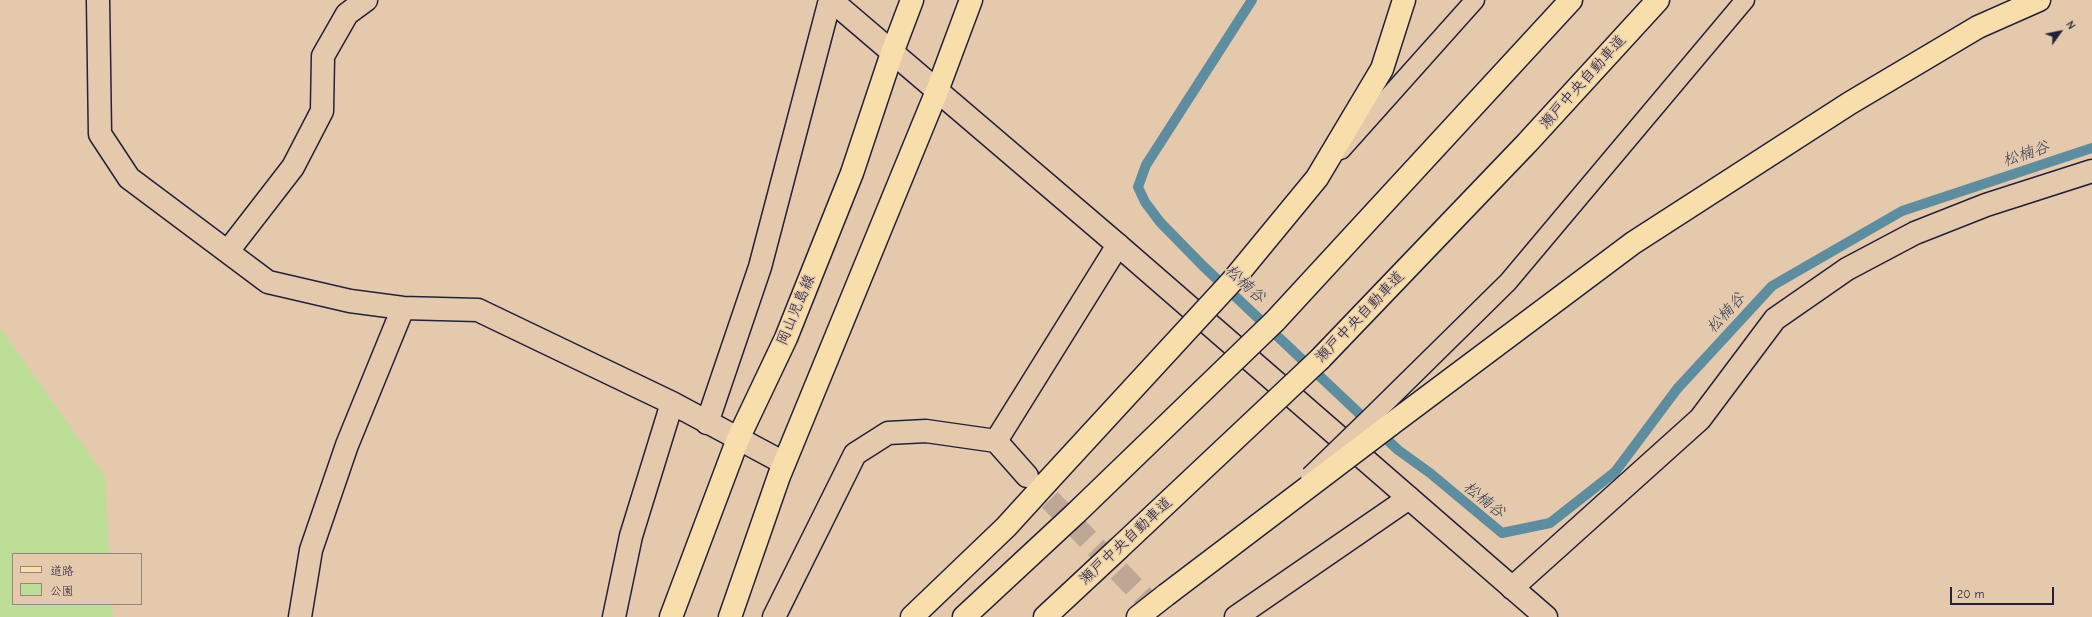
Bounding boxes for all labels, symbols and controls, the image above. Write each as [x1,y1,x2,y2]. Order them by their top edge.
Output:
north arrow [2040,12,2080,52]
text: N [2063,19,2078,32]
street label: 瀬戸中央自動車道 [1536,31,1630,133]
water label: 松楠谷 [2000,137,2052,171]
water label: 松楠谷 [1221,261,1269,307]
street label: 瀬戸中央自動車道 [1312,268,1408,366]
street label: 岡山児島線 [773,272,819,348]
water label: 松楠谷 [1703,289,1749,337]
water label: 松楠谷 [1459,477,1509,523]
street label: 瀬戸中央自動車道 [1076,493,1176,589]
legend [12,553,142,605]
text: 道路 [50,564,74,578]
scale bar [1952,579,2056,605]
text: 公園 [50,584,74,598]
text: 20 m [1957,587,1985,601]

